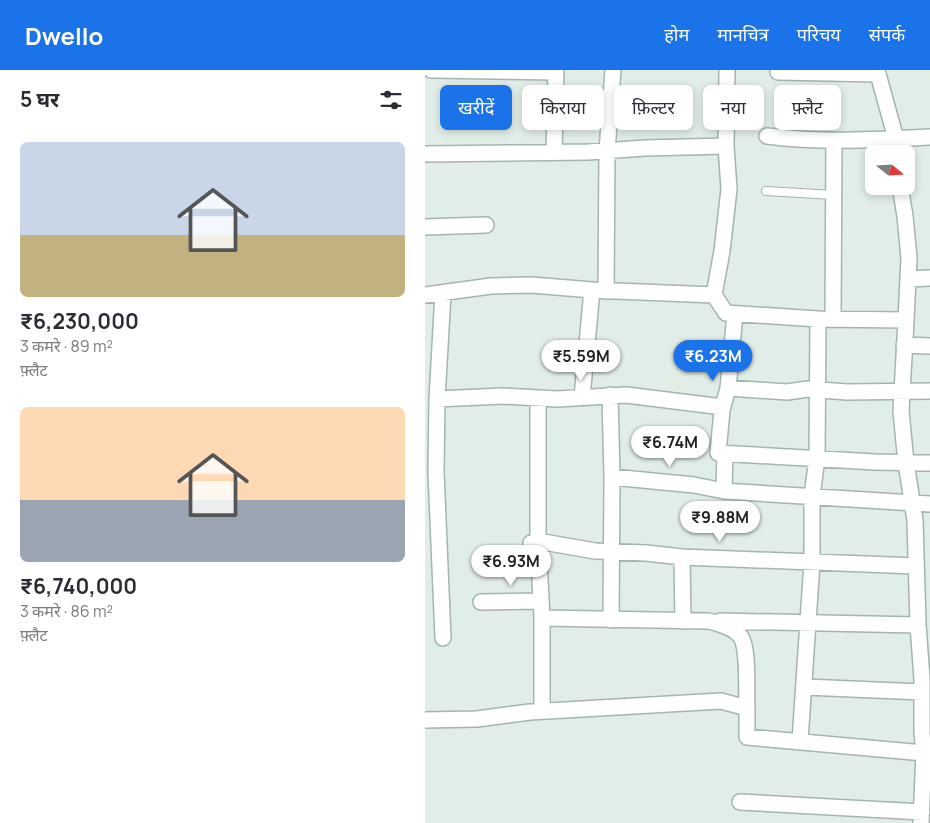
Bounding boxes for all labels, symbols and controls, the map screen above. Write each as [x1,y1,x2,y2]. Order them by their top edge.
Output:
text: Dwello [25,19,103,52]
text: होम [664,22,689,46]
text: मानचित्र [717,22,769,46]
text: परिचय [797,22,841,46]
text: संपर्क [869,22,905,46]
text: 5 घर [20,85,59,113]
chip: खरीदें [440,85,512,130]
chip: किराया [522,85,604,130]
chip: फ़िल्टर [614,85,693,130]
chip: नया [703,85,764,130]
chip: फ़्लैट [774,85,841,130]
icon: filters [377,86,405,114]
north arrow [865,145,915,195]
map controls [865,145,915,195]
icon: home [168,175,258,265]
text: ₹6,230,000 [20,307,139,335]
text: 3 कमरे · 89 m² [20,335,113,357]
pin: ₹5.59M [540,340,622,382]
pin: ₹6.23M [672,340,754,382]
text: ₹5.59M [552,345,610,367]
text: ₹6.23M [684,345,742,367]
text: फ़्लैट [20,359,48,381]
pin: ₹6.74M [629,426,711,468]
text: ₹6.74M [642,431,698,453]
icon: home [168,440,258,530]
pin: ₹9.88M [679,500,761,543]
text: ₹9.88M [691,506,749,528]
pin: ₹6.93M [470,544,552,587]
text: ₹6.93M [482,550,540,572]
text: ₹6,740,000 [20,572,137,600]
text: 3 कमरे · 86 m² [20,600,113,622]
text: फ़्लैट [20,624,48,646]

